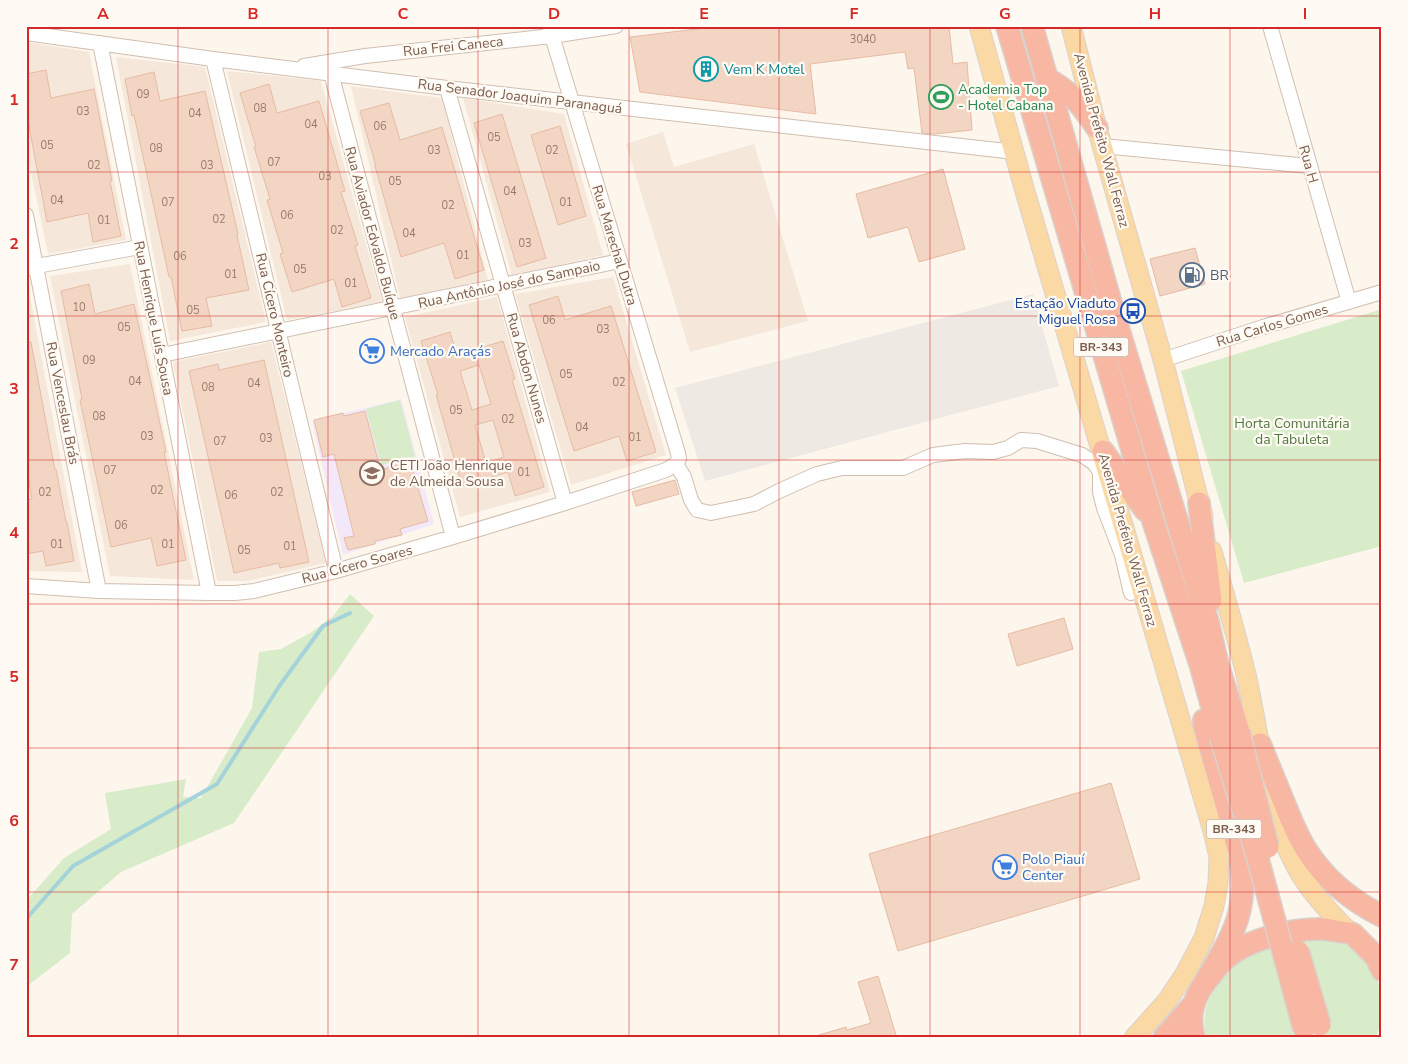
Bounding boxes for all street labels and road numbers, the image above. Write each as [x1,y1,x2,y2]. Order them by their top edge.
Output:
street label: Rua Frei Caneca [402,32,504,61]
street label: Avenida Prefeito Wall Ferraz [1069,51,1134,230]
street label: Rua Senador Joaquim Paranaguá [417,75,623,118]
street label: Rua H [1294,143,1323,185]
street label: Rua Aviador Edvaldo Buíque [340,144,405,322]
street label: Rua Marechal Dutra [587,183,642,308]
street label: Rua Henrique Luís Sousa [129,239,178,397]
street label: Rua Cícero Monteiro [251,251,298,379]
street label: Rua Antônio José do Sampaio [416,256,602,313]
street label: Rua Carlos Gomes [1214,299,1331,352]
street label: Rua Abdon Nunes [502,311,551,426]
road number: BR-343 [1074,338,1128,357]
street label: Rua Venceslau Brás [41,340,84,466]
street label: Avenida Prefeito Wall Ferraz [1094,451,1162,630]
street label: Rua Cícero Soares [300,540,415,588]
road number: BR-343 [1206,820,1262,839]

